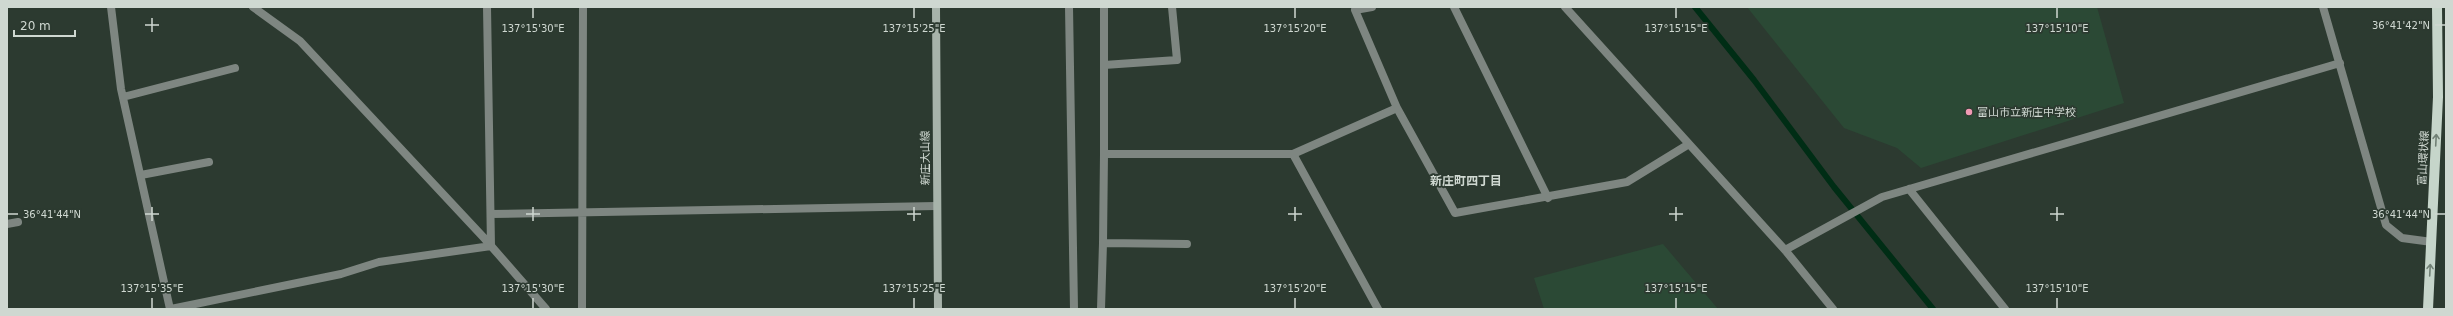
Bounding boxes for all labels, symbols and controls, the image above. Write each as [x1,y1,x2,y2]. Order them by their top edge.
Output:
scale bar [14,12,75,38]
text: 20 m [20,19,51,33]
text: 36°41'42"N [2372,20,2430,31]
text: 137°15'30"E [501,23,565,34]
text: 137°15'25"E [882,23,946,34]
text: 137°15'20"E [1263,23,1327,34]
text: 137°15'15"E [1644,23,1708,34]
text: 137°15'10"E [2025,23,2089,34]
place label: 富山市立新庄中学校 [1977,106,2076,119]
marker: 富山市立新庄中学校 [1964,107,1974,117]
street label: 富山環状線 [2416,130,2431,186]
street label: 新庄大山線 [919,131,932,186]
one-way arrow [2433,134,2440,147]
district label: 新庄町四丁目 [1430,174,1502,188]
text: 36°41'44"N [23,209,81,220]
text: 36°41'44"N [2372,209,2430,220]
one-way arrow [2427,264,2434,277]
text: 137°15'35"E [120,283,184,294]
text: 137°15'30"E [501,283,565,294]
text: 137°15'25"E [882,283,946,294]
text: 137°15'20"E [1263,283,1327,294]
text: 137°15'15"E [1644,283,1708,294]
text: 137°15'10"E [2025,283,2089,294]

